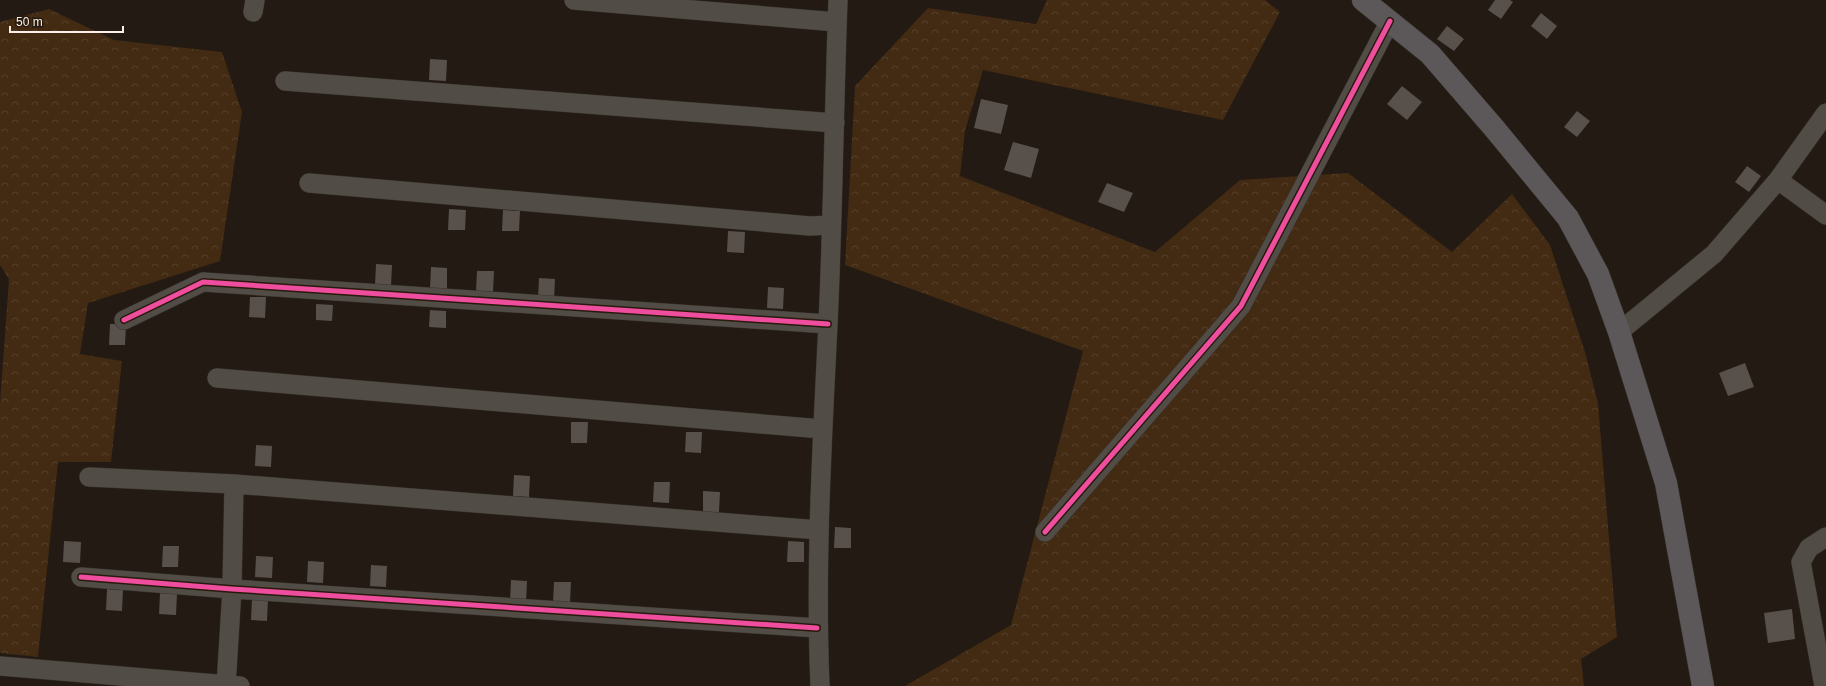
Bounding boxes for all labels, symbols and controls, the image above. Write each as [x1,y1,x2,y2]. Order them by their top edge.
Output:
scale bar [10,8,123,34]
text: 50 m [16,15,43,29]

